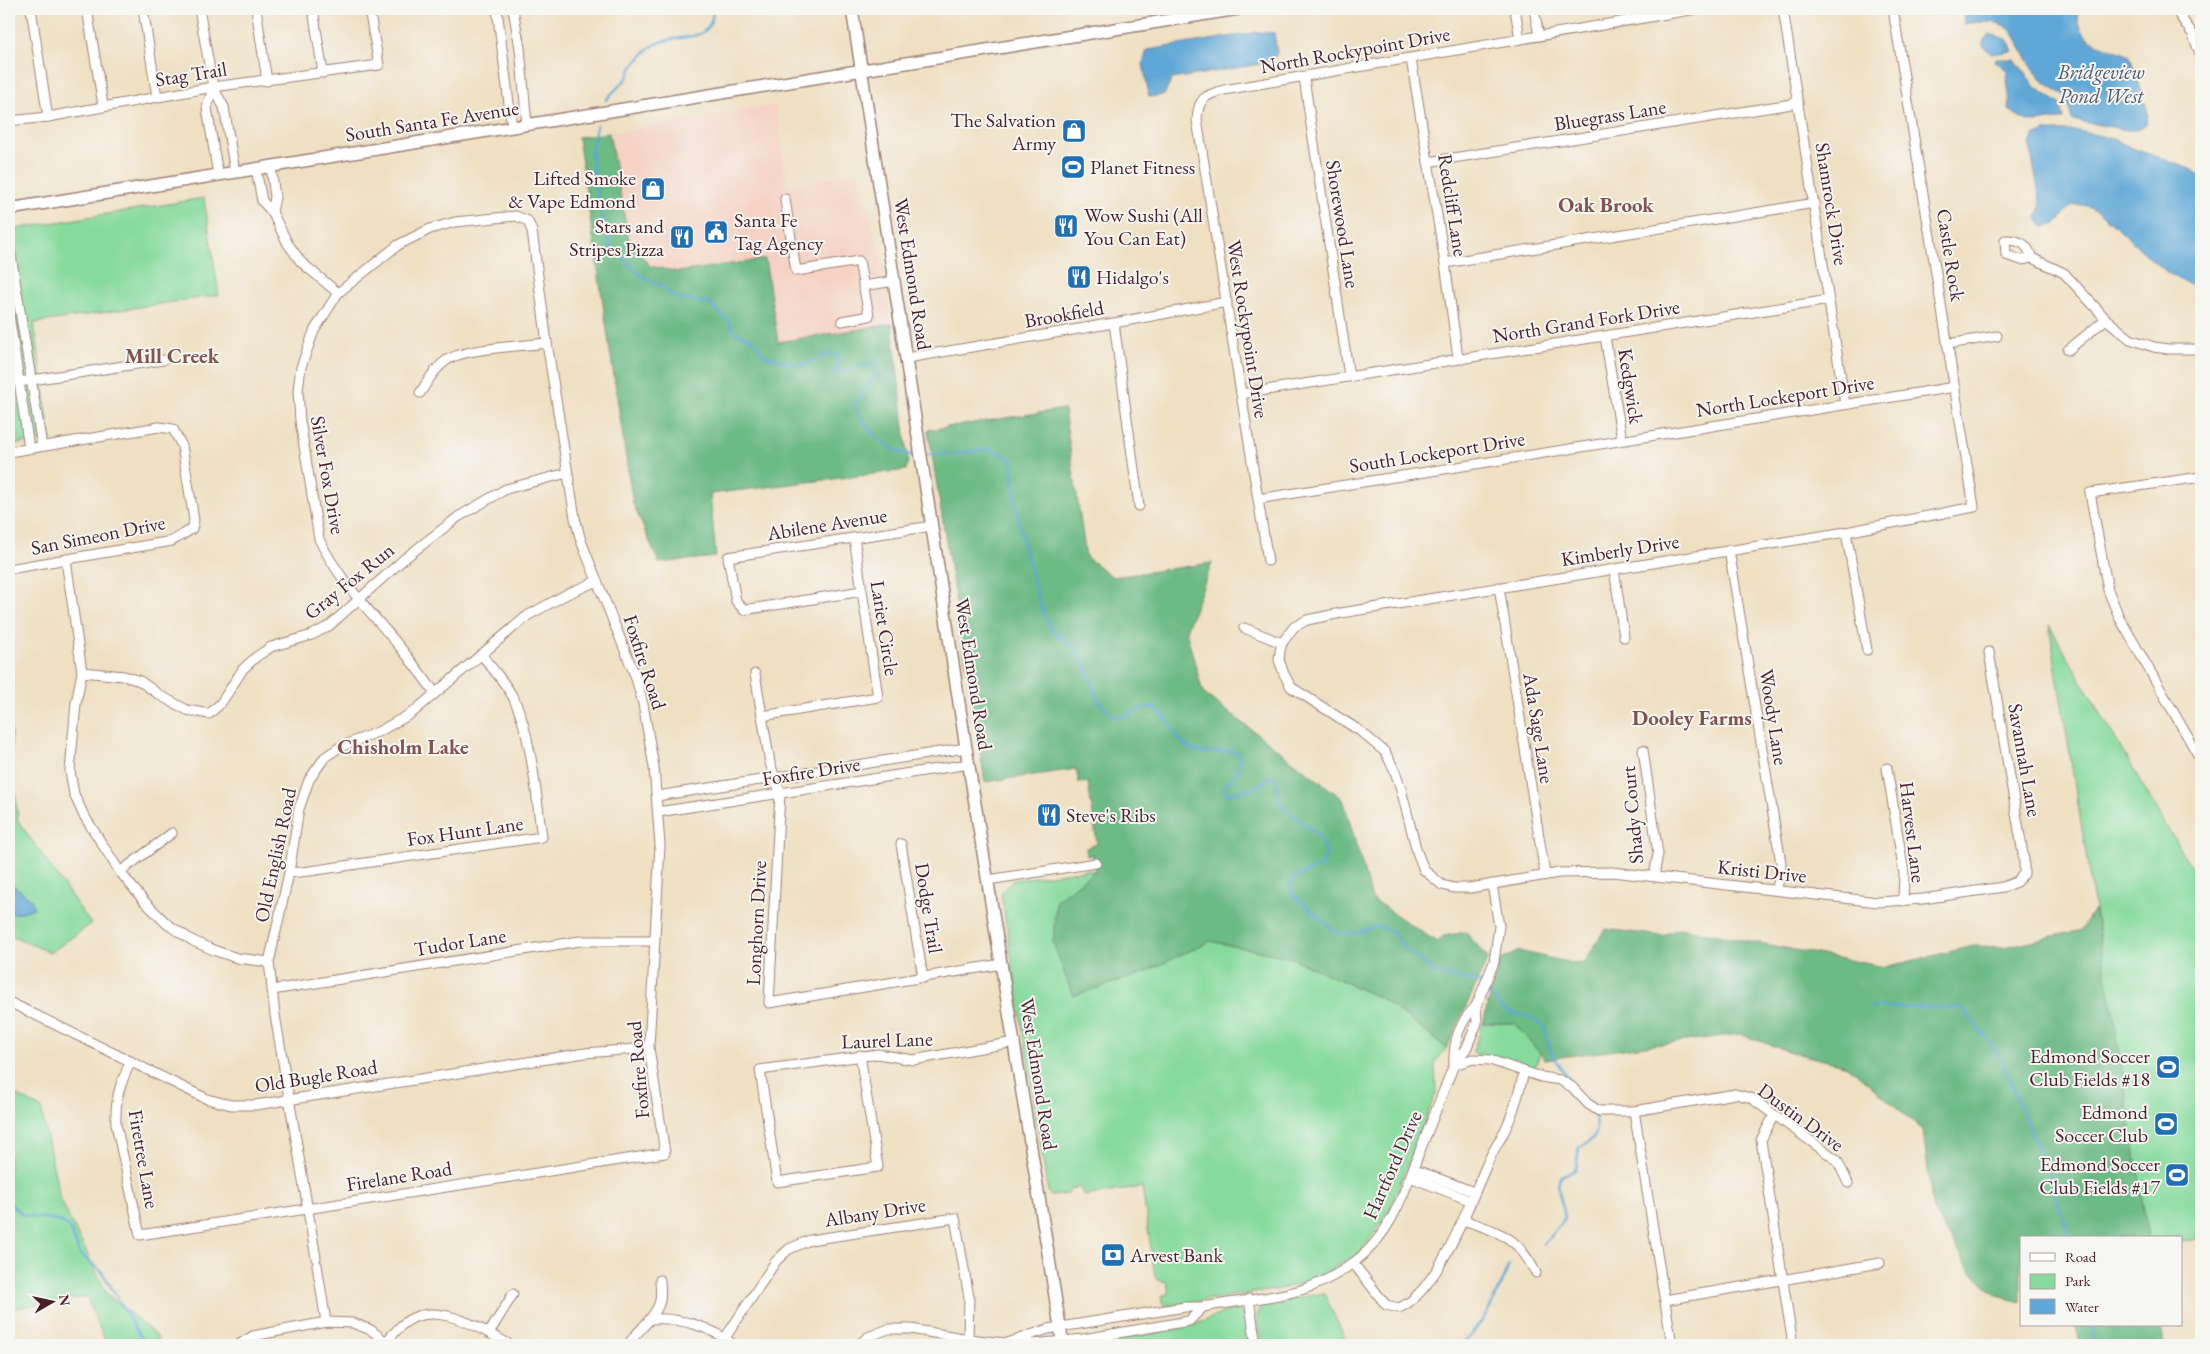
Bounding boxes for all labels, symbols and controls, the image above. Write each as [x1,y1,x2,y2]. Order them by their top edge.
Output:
street label: North Rockypoint Drive [1258,20,1452,79]
street label: Stag Trail [153,55,229,92]
water label: Bridgeview Pond West [2056,58,2145,109]
street label: Bluegrass Lane [1552,93,1668,137]
street label: South Santa Fe Avenue [343,94,521,148]
place label: The Salvation Army [950,107,1056,156]
shop icon: The Salvation Army [1061,118,1087,144]
street label: Shamrock Drive [1809,141,1855,267]
street label: Redcliff Lane [1432,152,1474,258]
sports icon: Planet Fitness [1060,154,1086,180]
place label: Planet Fitness [1090,154,1195,180]
street label: Shorewood Lane [1320,158,1366,290]
place label: Lifted Smoke & Vape Edmond [508,165,637,214]
shop icon: Lifted Smoke & Vape Edmond [640,176,666,202]
district label: Oak Brook [1558,191,1654,218]
street label: West Edmond Road [888,196,938,353]
place label: Wow Sushi (All You Can Eat) [1084,202,1203,251]
place label: Santa Fe Tag Agency [734,207,824,256]
street label: Castle Rock [1931,207,1971,304]
place label: Stars and Stripes Pizza [569,213,665,262]
restaurant icon: Wow Sushi (All You Can Eat) [1053,213,1079,239]
public building icon: Santa Fe Tag Agency [703,219,729,245]
restaurant icon: Stars and Stripes Pizza [669,224,695,250]
street label: West Rockypoint Drive [1221,238,1275,420]
restaurant icon: Hidalgo's [1066,264,1092,290]
place label: Hidalgo's [1096,264,1169,290]
street label: North Grand Fork Drive [1491,293,1682,349]
street label: Brookfield [1022,294,1107,334]
district label: Mill Creek [125,342,220,369]
street label: Kedgwick [1612,346,1650,426]
street label: North Lockeport Drive [1694,369,1876,423]
street label: Silver Fox Drive [305,414,351,536]
street label: South Lockeport Drive [1347,425,1527,479]
street label: Abilene Avenue [764,502,889,546]
street label: San Simeon Drive [29,509,168,561]
street label: Kimberly Drive [1559,528,1681,572]
street label: Gray Fox Run [299,536,400,625]
street label: Lariet Circle [865,579,905,678]
street label: West Edmond Road [949,596,999,753]
street label: Foxfire Road [617,611,673,714]
street label: Woody Lane [1754,667,1794,767]
street label: Ada Sage Lane [1517,670,1561,785]
street label: Savannah Lane [2002,701,2048,819]
district label: Dooley Farms [1632,704,1752,731]
district label: Chisholm Lake [337,733,469,760]
street label: Foxfire Drive [760,750,862,792]
street label: Shady Court [1615,764,1649,865]
street label: Harvest Lane [1894,780,1932,884]
street label: Old English Road [248,784,302,925]
restaurant icon: Steve's Ribs [1036,802,1062,828]
place label: Steve's Ribs [1066,802,1156,828]
street label: Fox Hunt Lane [405,810,525,852]
street label: Kristi Drive [1716,853,1808,889]
street label: Longhorn Drive [740,860,772,986]
street label: Dodge Trail [909,861,949,955]
street label: Tudor Lane [412,922,508,962]
street label: West Edmond Road [1014,996,1064,1153]
street label: Foxfire Road [621,1019,655,1120]
street label: Laurel Lane [841,1025,933,1055]
place label: Edmond Soccer Club Fields #18 [2029,1043,2150,1092]
street label: Old Bugle Road [253,1053,380,1099]
sports icon: Edmond Soccer Club Fields #18 [2155,1054,2181,1080]
street label: Dustin Drive [1753,1077,1849,1157]
place label: Edmond Soccer Club [2055,1099,2149,1148]
street label: Hartford Drive [1356,1106,1428,1223]
street label: Firetree Lane [123,1108,166,1211]
sports icon: Edmond Soccer Club [2153,1111,2179,1137]
place label: Edmond Soccer Club Fields #17 [2039,1151,2160,1200]
street label: Firelane Road [344,1155,455,1197]
sports icon: Edmond Soccer Club Fields #17 [2164,1162,2190,1188]
street label: Albany Drive [822,1191,927,1233]
legend [2020,1236,2182,1326]
bank icon: Arvest Bank [1100,1242,1126,1268]
place label: Arvest Bank [1129,1242,1224,1268]
text: Road [2065,1247,2097,1266]
text: Park [2065,1271,2092,1290]
north arrow [28,1276,78,1326]
text: N [55,1293,75,1308]
text: Water [2065,1297,2099,1316]

